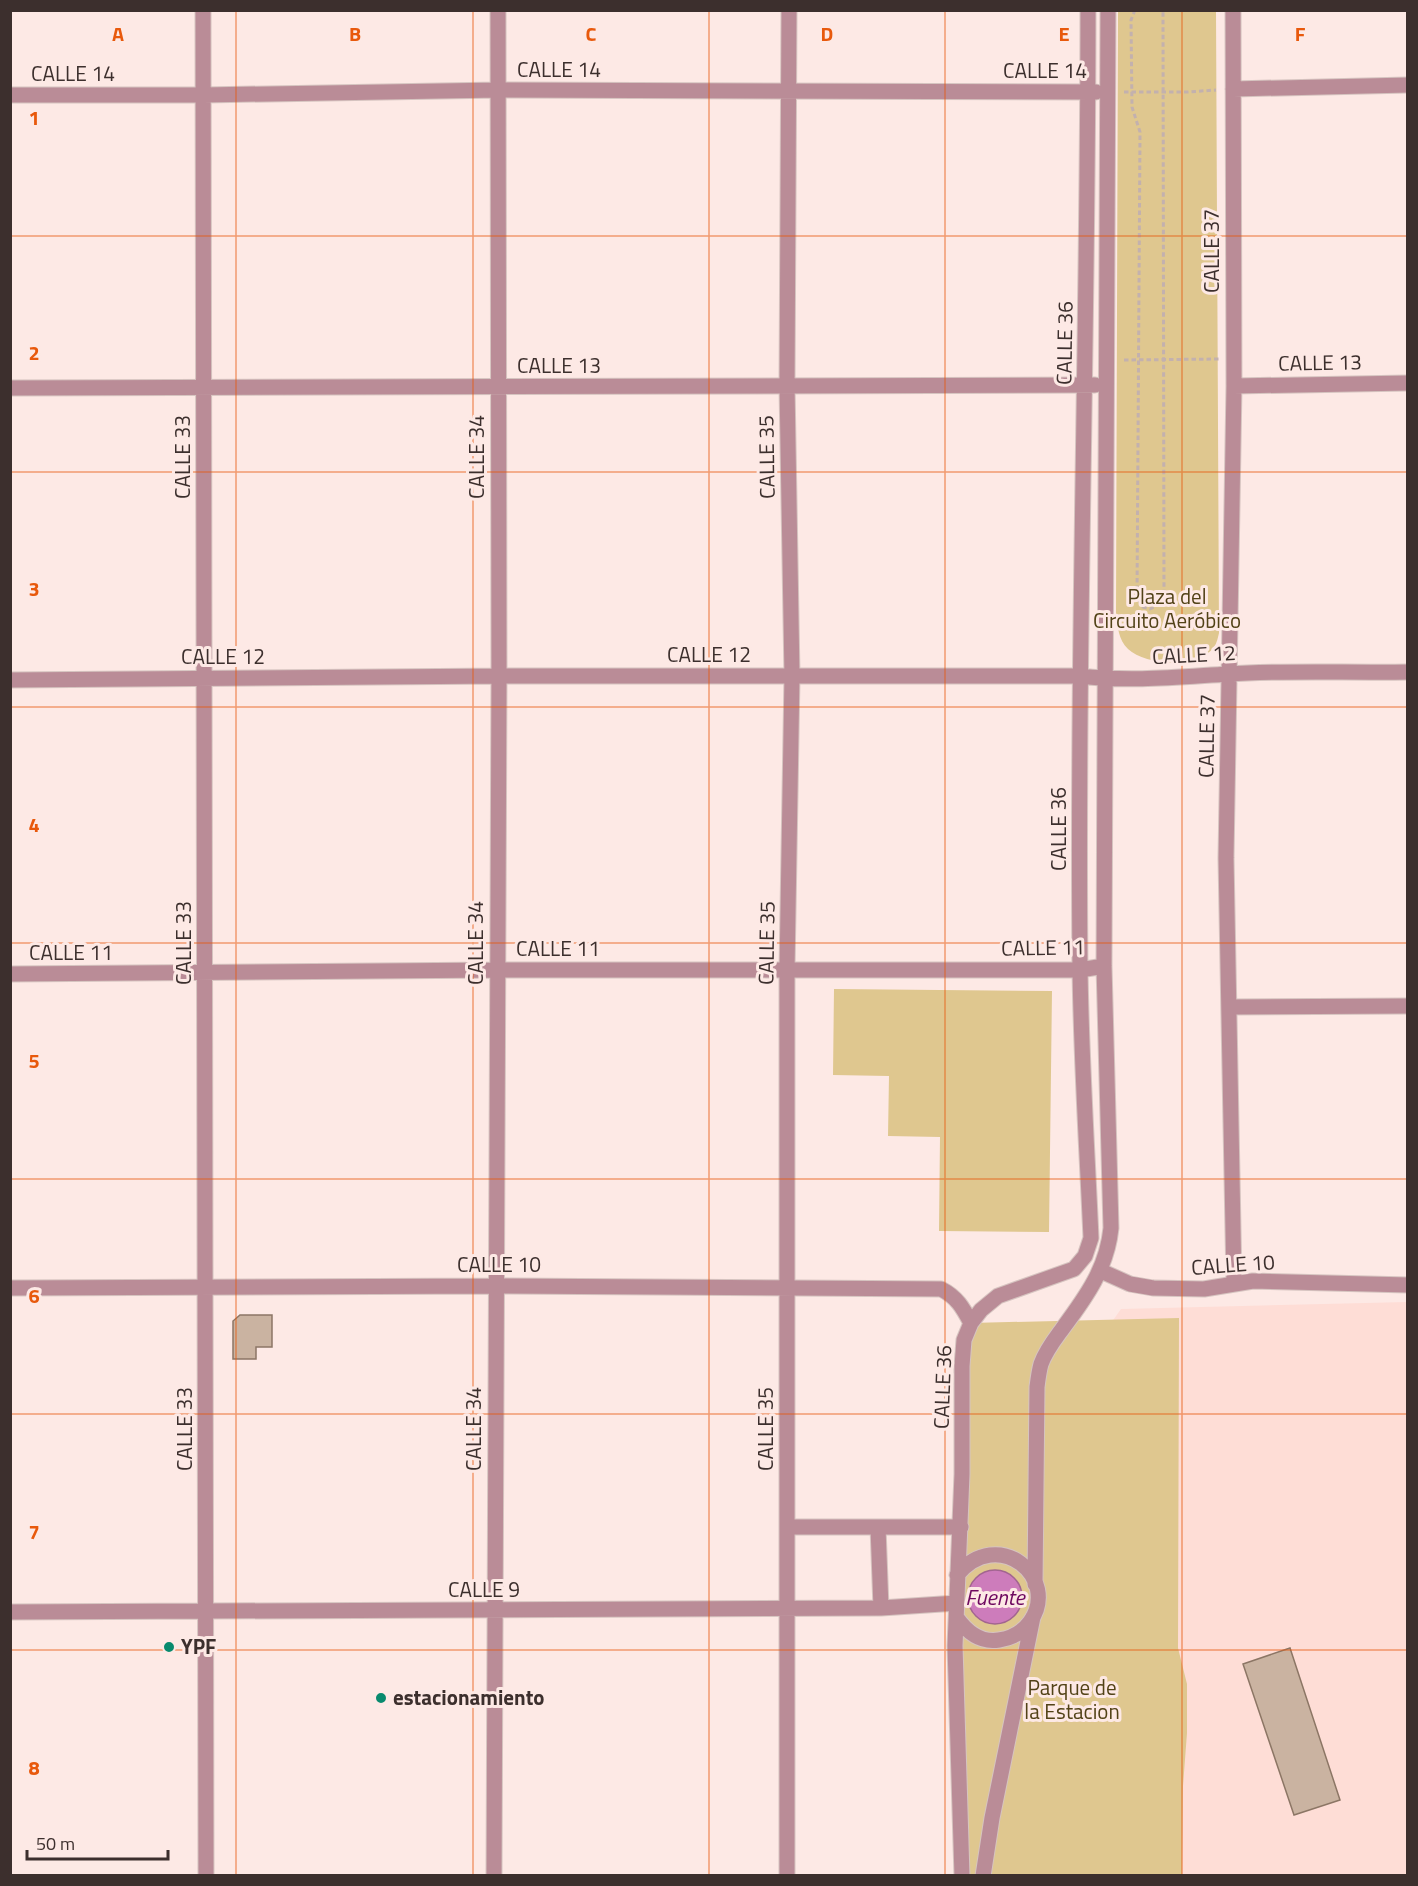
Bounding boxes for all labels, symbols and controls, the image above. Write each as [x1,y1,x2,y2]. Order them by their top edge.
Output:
text: A [112,18,124,49]
text: B [349,18,361,49]
text: C [586,18,597,49]
text: D [821,18,833,49]
text: E [1058,18,1070,49]
text: F [1295,18,1306,49]
street label: CALLE 14 [517,53,601,85]
street label: CALLE 14 [1003,54,1087,86]
street label: CALLE 14 [31,57,115,89]
text: 1 [28,102,40,133]
street label: CALLE 37 [1195,209,1227,293]
street label: CALLE 36 [1047,301,1081,385]
text: 2 [28,337,40,368]
street label: CALLE 13 [1278,345,1362,379]
street label: CALLE 13 [517,349,601,381]
street label: CALLE 33 [166,415,198,499]
street label: CALLE 34 [460,415,492,499]
street label: CALLE 35 [749,415,783,499]
text: 3 [28,573,40,604]
park label: Plaza del Circuito Aeróbico [1093,580,1241,636]
street label: CALLE 12 [1151,636,1237,672]
street label: CALLE 12 [667,638,751,670]
street label: CALLE 12 [181,640,265,672]
street label: CALLE 37 [1189,694,1223,778]
street label: CALLE 36 [1042,787,1074,871]
text: 4 [28,809,40,840]
street label: CALLE 33 [167,901,199,985]
street label: CALLE 34 [459,901,491,985]
street label: CALLE 35 [749,901,783,985]
street label: CALLE 11 [1001,930,1085,964]
street label: CALLE 11 [516,932,600,964]
street label: CALLE 11 [29,936,113,968]
text: 5 [28,1045,40,1076]
street label: CALLE 10 [1190,1245,1276,1283]
street label: CALLE 10 [457,1248,541,1280]
text: 6 [28,1280,40,1311]
street label: CALLE 36 [925,1345,959,1429]
street label: CALLE 33 [168,1387,200,1471]
street label: CALLE 34 [457,1387,489,1471]
street label: CALLE 35 [749,1387,781,1471]
text: 7 [28,1516,40,1547]
street label: CALLE 9 [448,1573,520,1605]
water label: Fuente [965,1580,1027,1614]
place label: YPF [181,1630,216,1662]
marker: YPF [162,1640,176,1654]
park label: Parque de la Estacion [1024,1671,1120,1727]
place label: estacionamiento [393,1681,544,1713]
marker: estacionamiento [374,1691,388,1705]
text: 8 [28,1752,40,1783]
scale bar [27,1823,168,1861]
text: 50 m [36,1830,75,1857]

